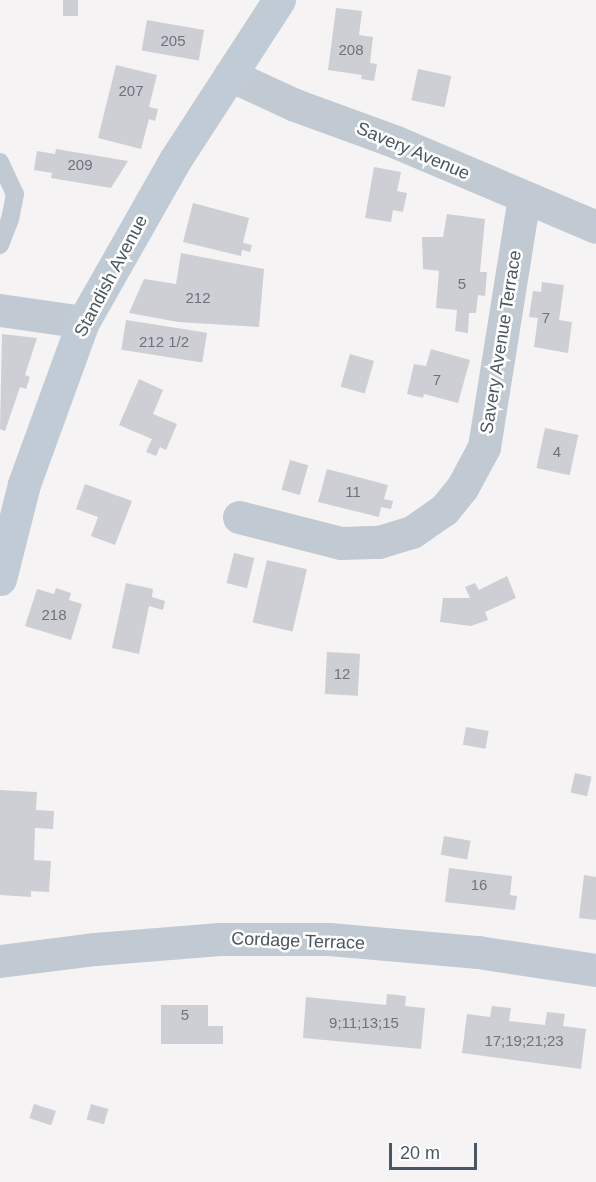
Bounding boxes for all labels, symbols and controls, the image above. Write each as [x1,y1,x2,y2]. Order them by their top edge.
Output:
house number: 205 [160,32,186,50]
house number: 208 [338,41,364,59]
house number: 207 [118,82,144,100]
street label: Savery Avenue [353,117,473,185]
house number: 209 [67,156,93,174]
street label: Standish Avenue [70,211,152,341]
street label: Savery Avenue Terrace [476,248,526,436]
house number: 5 [458,275,466,293]
house number: 212 [185,289,211,307]
house number: 7 [542,309,550,327]
house number: 212 1/2 [139,333,189,351]
house number: 7 [433,371,441,389]
house number: 4 [553,443,561,461]
house number: 11 [345,483,361,501]
house number: 218 [41,606,67,624]
house number: 12 [334,665,350,683]
house number: 16 [471,876,487,894]
street label: Cordage Terrace [231,928,365,954]
house number: 5 [181,1006,189,1024]
house number: 9;11;13;15 [329,1014,399,1032]
house number: 17;19;21;23 [484,1032,564,1050]
scale bar [392,1131,480,1169]
text: 20 m [400,1143,440,1163]

